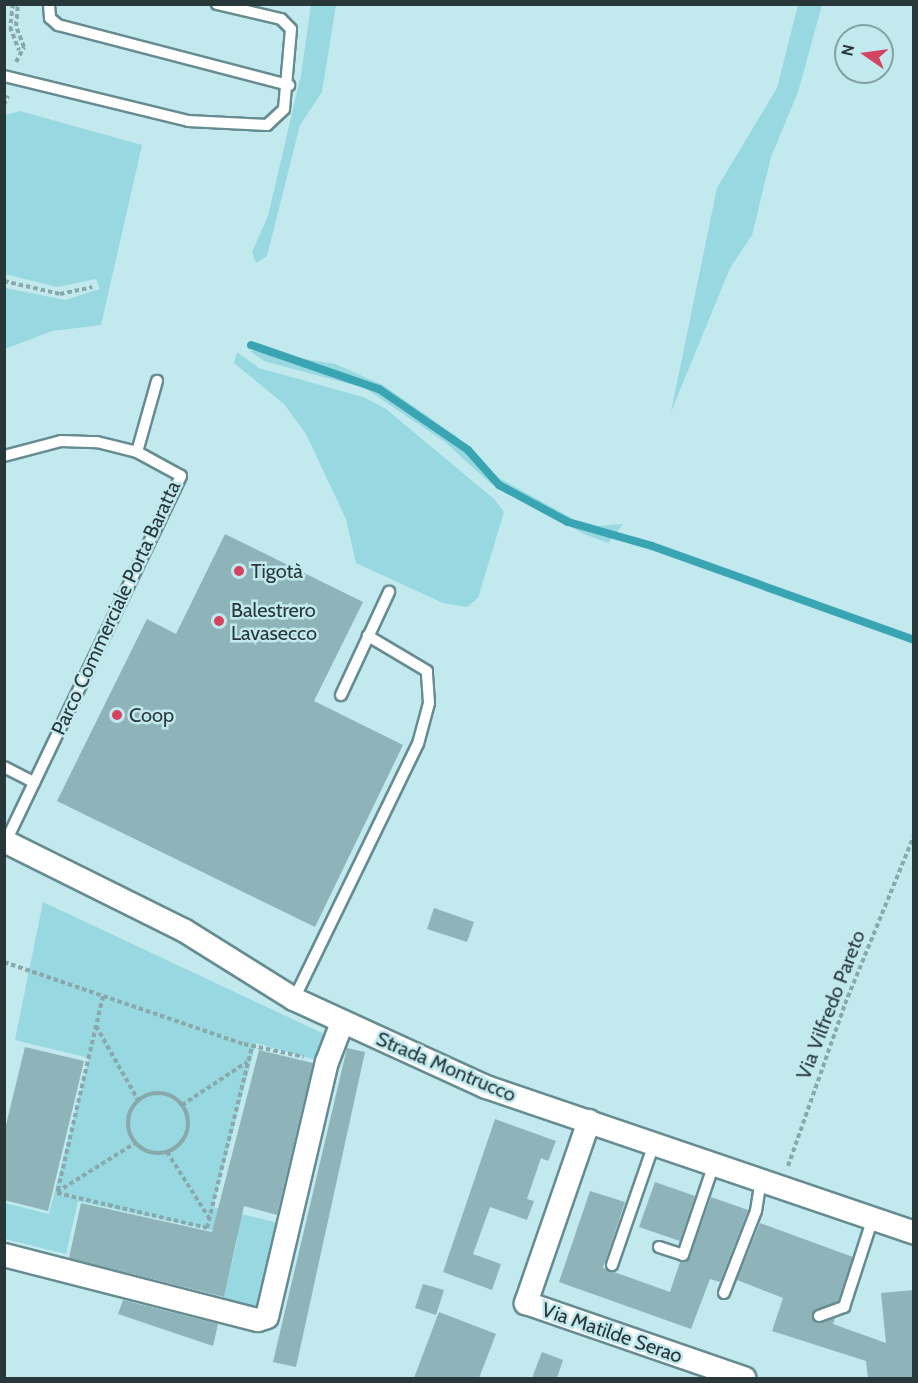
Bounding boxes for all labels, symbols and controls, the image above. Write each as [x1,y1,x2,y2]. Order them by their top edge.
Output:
north arrow [834,24,894,84]
text: N [837,43,858,58]
street label: Parco Commerciale Porta Baratta [46,477,186,739]
place label: Tigotà [251,559,303,583]
marker: Tigotà [232,564,246,578]
place label: Balestrero Lavasecco [231,598,317,645]
marker: Balestrero Lavasecco [212,614,226,628]
place label: Coop [129,703,174,727]
marker: Coop [110,708,124,722]
street label: Via Vilfredo Pareto [792,927,870,1083]
street label: Strada Montrucco [372,1027,520,1107]
street label: Via Matilde Serao [539,1298,685,1368]

